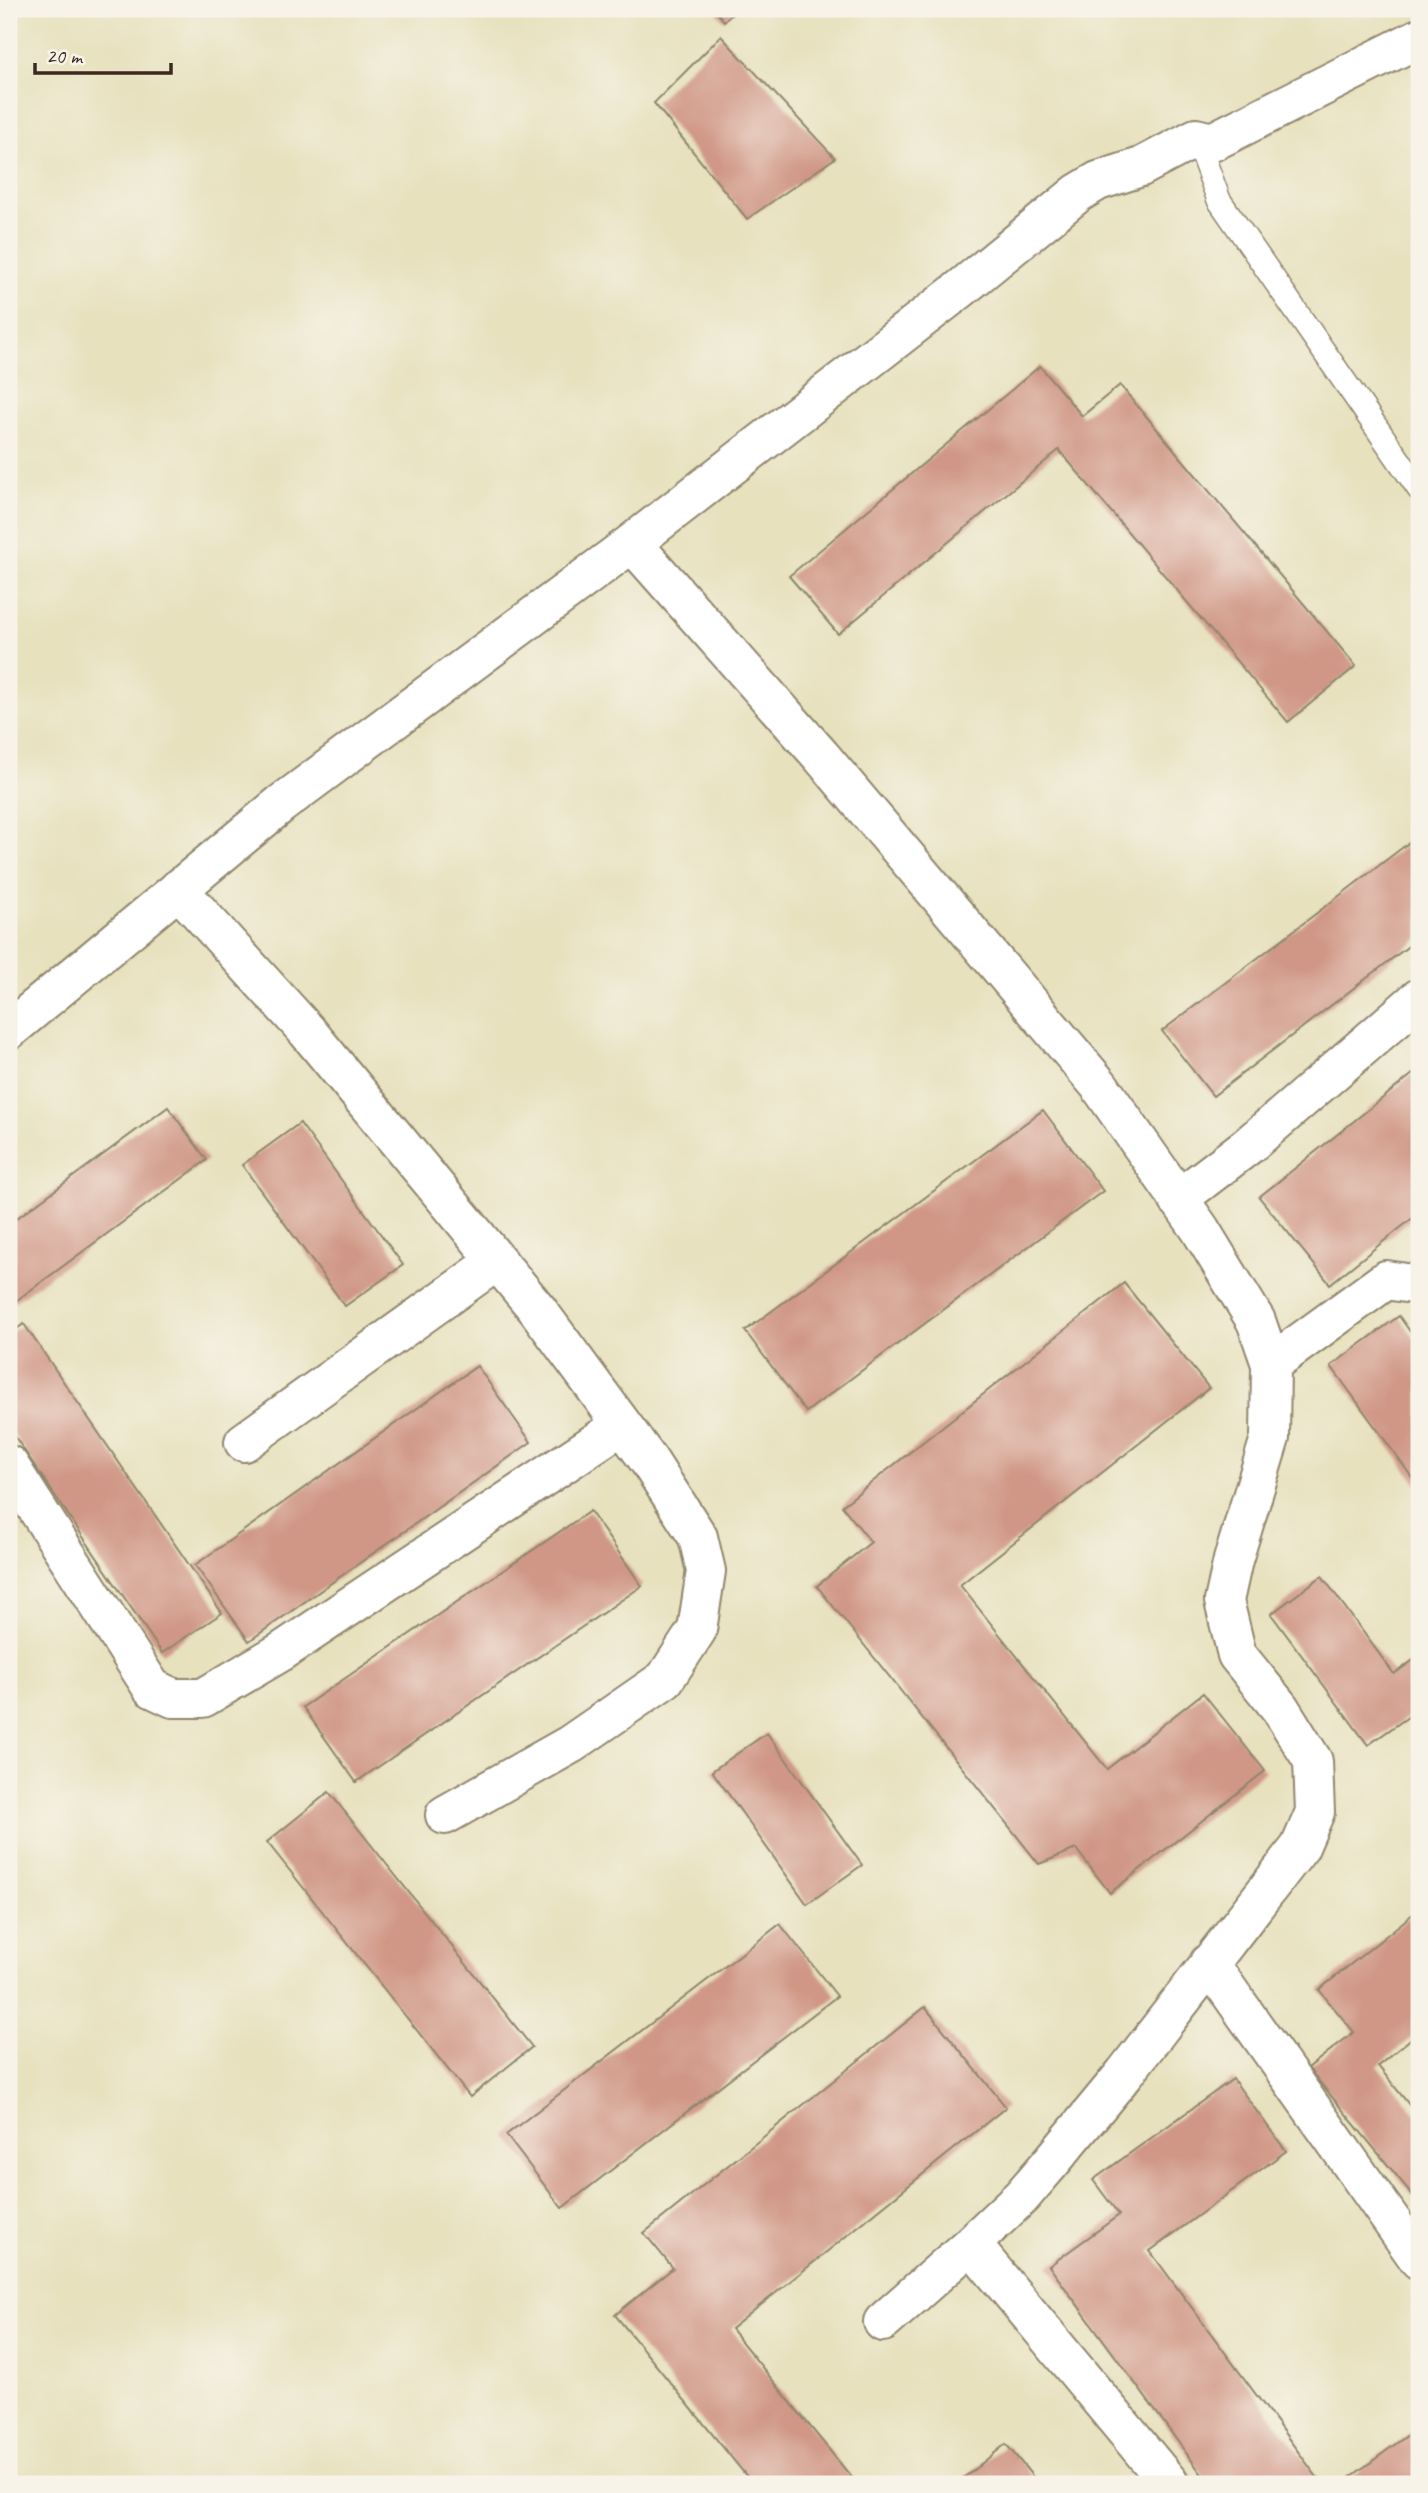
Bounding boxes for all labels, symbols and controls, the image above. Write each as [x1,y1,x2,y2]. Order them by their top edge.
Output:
scale bar [35,32,172,76]
text: 20 m [46,43,84,69]

